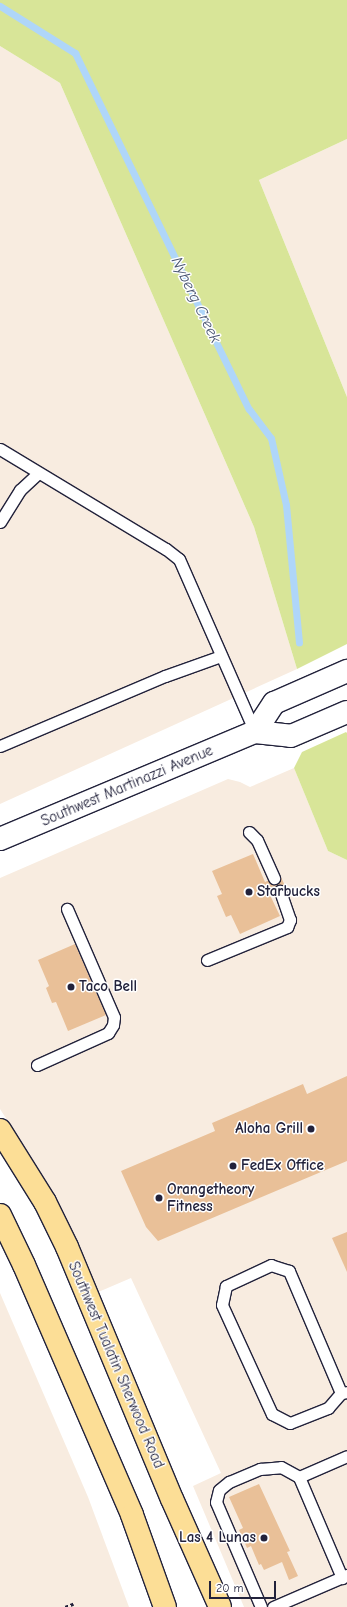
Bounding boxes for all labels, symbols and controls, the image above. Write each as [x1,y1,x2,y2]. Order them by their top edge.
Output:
water label: Nyberg Creek [167,254,225,346]
street label: Southwest Martinazzi Avenue [38,742,216,830]
place label: Starbucks [257,883,320,901]
marker: Starbucks [244,887,254,897]
place label: Taco Bell [79,978,137,996]
marker: Taco Bell [66,982,76,992]
place label: Aloha Grill [235,1120,303,1138]
marker: Aloha Grill [306,1124,316,1134]
place label: FedEx Office [241,1157,324,1175]
marker: FedEx Office [228,1161,238,1171]
place label: Orangetheory Fitness [167,1180,254,1215]
marker: Orangetheory Fitness [154,1193,164,1203]
street label: Southwest Tualatin Sherwood Road [64,1259,168,1471]
place label: Las 4 Lunas [179,1529,256,1547]
marker: Las 4 Lunas [259,1533,269,1543]
scale bar [211,1573,278,1599]
text: 20 m [216,1581,244,1595]

